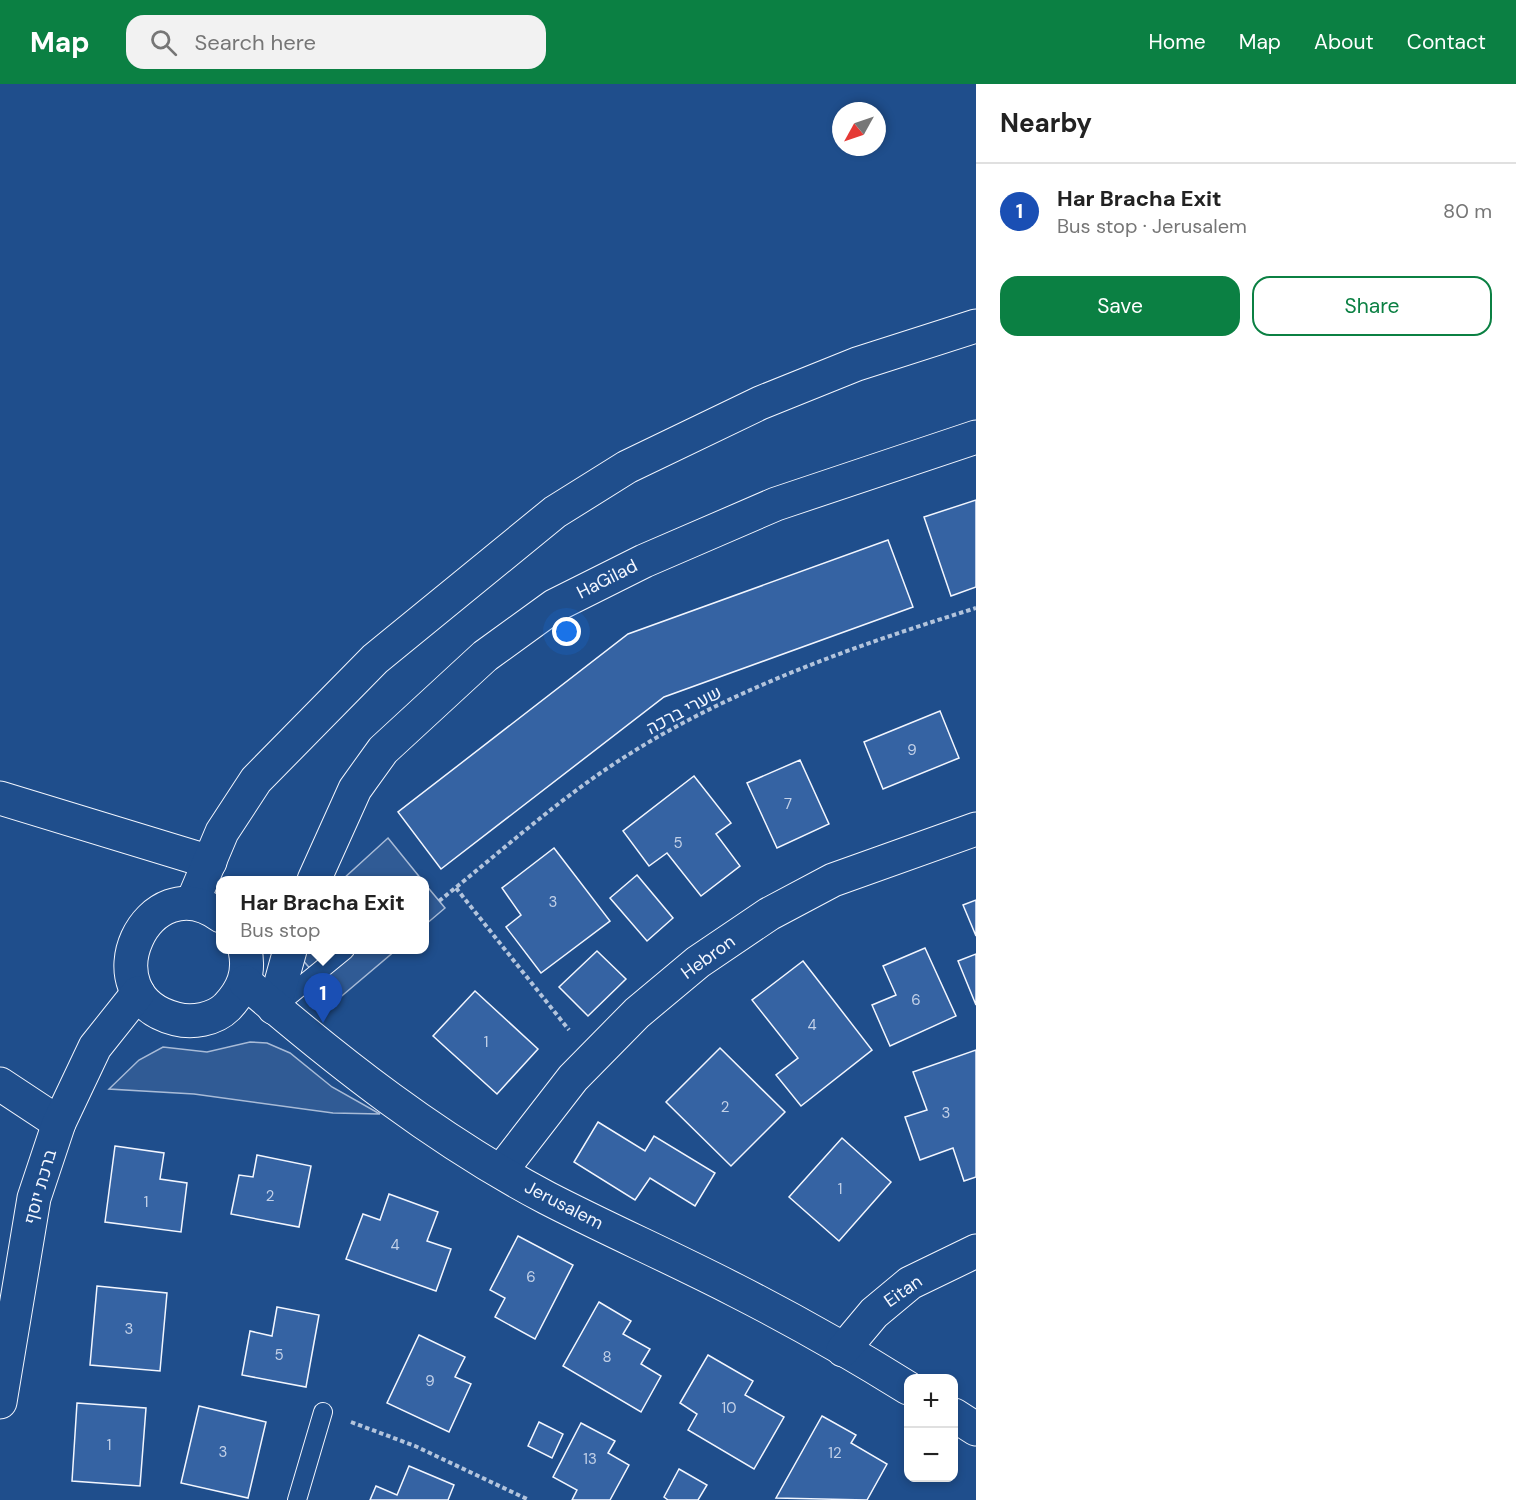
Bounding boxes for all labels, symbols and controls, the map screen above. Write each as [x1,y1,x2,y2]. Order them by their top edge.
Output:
search box [126,15,546,69]
text: Map [30,24,90,61]
icon: search [147,26,180,59]
text: Search here [195,28,316,57]
text: Home [1148,28,1206,56]
text: Map [1239,28,1281,56]
text: About [1314,28,1374,56]
text: Contact [1407,28,1486,56]
north arrow [832,102,886,156]
text: Nearby [1000,106,1092,140]
text: Har Bracha Exit [1057,184,1222,213]
text: 1 [1016,198,1023,224]
text: 80 m [1443,198,1492,224]
text: Bus stop · Jerusalem [1057,213,1247,239]
button: Save [1000,276,1240,336]
button: Share [1252,276,1492,336]
street label: HaGilad [573,554,641,604]
your location [552,617,581,646]
street label: שערי ברכה [642,680,726,740]
house number: 9 [907,740,917,760]
house number: 7 [784,794,792,814]
house number: 5 [673,833,683,853]
popup [216,876,429,954]
text: Har Bracha Exit [240,888,405,917]
house number: 3 [549,892,557,912]
text: Bus stop [240,917,321,943]
street label: Hebron [676,929,740,985]
pin: 1 [304,974,342,1023]
house number: 6 [911,990,921,1010]
house number: 4 [807,1015,817,1035]
house number: 1 [484,1032,488,1052]
house number: 2 [721,1097,729,1117]
house number: 3 [942,1103,950,1123]
street label: ברכת יוסף [18,1146,62,1227]
street label: Jerusalem [521,1175,607,1235]
house number: 1 [838,1179,842,1199]
house number: 2 [266,1186,274,1206]
house number: 1 [144,1192,148,1212]
house number: 4 [390,1235,400,1255]
house number: 6 [526,1267,536,1287]
street label: Eitan [879,1269,927,1313]
house number: 3 [125,1319,133,1339]
house number: 5 [274,1345,284,1365]
house number: 8 [602,1347,612,1367]
house number: 9 [425,1371,435,1391]
map controls [904,1374,958,1482]
button: + [904,1374,958,1428]
house number: 10 [722,1398,736,1418]
button: − [904,1428,958,1482]
house number: 1 [107,1435,111,1455]
house number: 3 [219,1442,227,1462]
house number: 12 [828,1443,842,1463]
house number: 13 [583,1449,597,1469]

